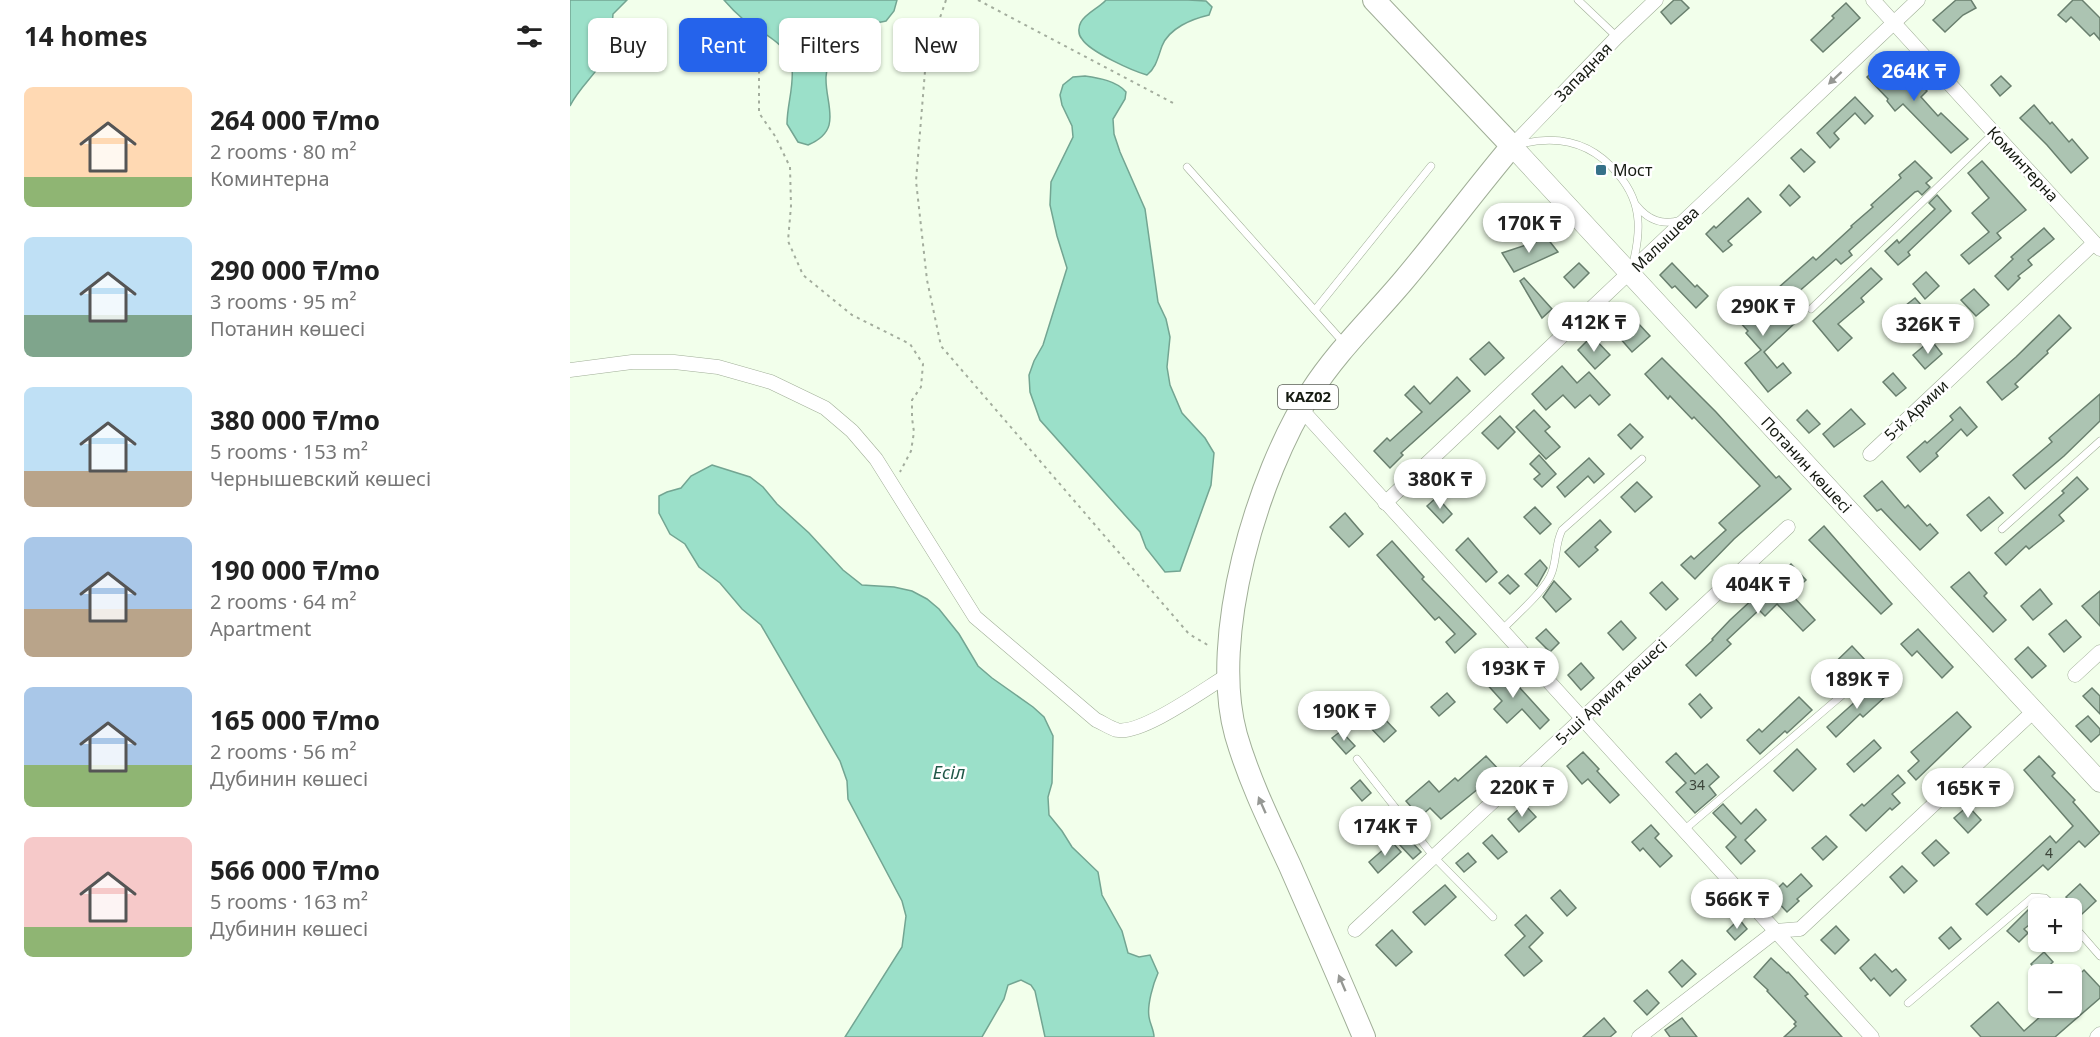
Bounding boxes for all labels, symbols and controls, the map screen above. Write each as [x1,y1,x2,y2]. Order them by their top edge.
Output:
text: 14 homes [24,18,148,54]
chip: Buy [588,18,667,72]
chip: Rent [679,18,767,72]
chip: Filters [779,18,881,72]
chip: New [893,18,979,72]
icon: filters [513,20,546,53]
street label: Западная [1549,38,1617,106]
pin: 264K ₸ [1865,51,1963,102]
text: 264K ₸ [1882,57,1946,84]
one-way arrow [1828,71,1843,85]
text: 264 000 ₸/mo [210,102,380,138]
icon: home [72,111,144,183]
street label: Коминтерна [1982,121,2064,207]
text: 2 rooms · 80 m² [210,138,357,165]
place label: Мост [1613,159,1653,181]
marker: Мост [1594,163,1608,177]
text: Коминтерна [210,165,330,192]
street label: Малышева [1626,201,1704,277]
pin: 170K ₸ [1480,203,1578,254]
text: 170K ₸ [1497,209,1561,236]
text: 290 000 ₸/mo [210,252,380,288]
icon: home [72,261,144,333]
pin: 290K ₸ [1714,286,1812,337]
text: 3 rooms · 95 m² [210,288,357,315]
text: 290K ₸ [1731,292,1795,319]
pin: 412K ₸ [1545,302,1643,353]
pin: 326K ₸ [1879,304,1977,355]
text: 412K ₸ [1562,308,1626,335]
text: 326K ₸ [1896,310,1960,337]
text: Потанин көшесі [210,315,365,342]
street label: 5-й Армии [1879,375,1953,445]
road number: KAZ02 [1278,385,1338,409]
text: 380 000 ₸/mo [210,402,380,438]
icon: home [72,411,144,483]
street label: Потанин көшесі [1756,412,1857,518]
text: 5 rooms · 153 m² [210,438,368,465]
pin: 380K ₸ [1391,459,1489,510]
text: Чернышевский көшесі [210,465,431,492]
text: 380K ₸ [1408,465,1472,492]
text: 190 000 ₸/mo [210,552,380,588]
icon: home [72,561,144,633]
pin: 404K ₸ [1709,564,1807,615]
text: 404K ₸ [1726,570,1790,597]
text: 2 rooms · 64 m² [210,588,357,615]
text: Apartment [210,615,311,642]
street label: 5-ші Армия көшесі [1550,634,1672,750]
pin: 193K ₸ [1464,648,1562,699]
text: 193K ₸ [1481,654,1545,681]
pin: 189K ₸ [1808,659,1906,710]
text: 189K ₸ [1825,665,1889,692]
pin: 190K ₸ [1295,691,1393,742]
text: 190K ₸ [1312,697,1376,724]
text: 165 000 ₸/mo [210,702,380,738]
icon: home [72,711,144,783]
text: 2 rooms · 56 m² [210,738,357,765]
water label: Есіл [933,760,965,784]
text: Дубинин көшесі [210,765,368,792]
pin: 220K ₸ [1473,767,1571,818]
pin: 165K ₸ [1919,768,2017,819]
text: 220K ₸ [1490,773,1554,800]
text: 165K ₸ [1936,774,2000,801]
house number: 34 [1689,775,1705,794]
one-way arrow [1257,796,1266,814]
pin: 174K ₸ [1336,806,1434,857]
text: 174K ₸ [1353,812,1417,839]
house number: 4 [2045,843,2053,862]
text: 566 000 ₸/mo [210,852,380,888]
icon: home [72,861,144,933]
pin: 566K ₸ [1688,879,1786,930]
text: 566K ₸ [1705,885,1769,912]
text: 5 rooms · 163 m² [210,888,368,915]
map controls [2028,898,2082,1018]
button: + [2028,898,2082,952]
text: Дубинин көшесі [210,915,368,942]
button: − [2028,964,2082,1018]
one-way arrow [1337,974,1346,992]

